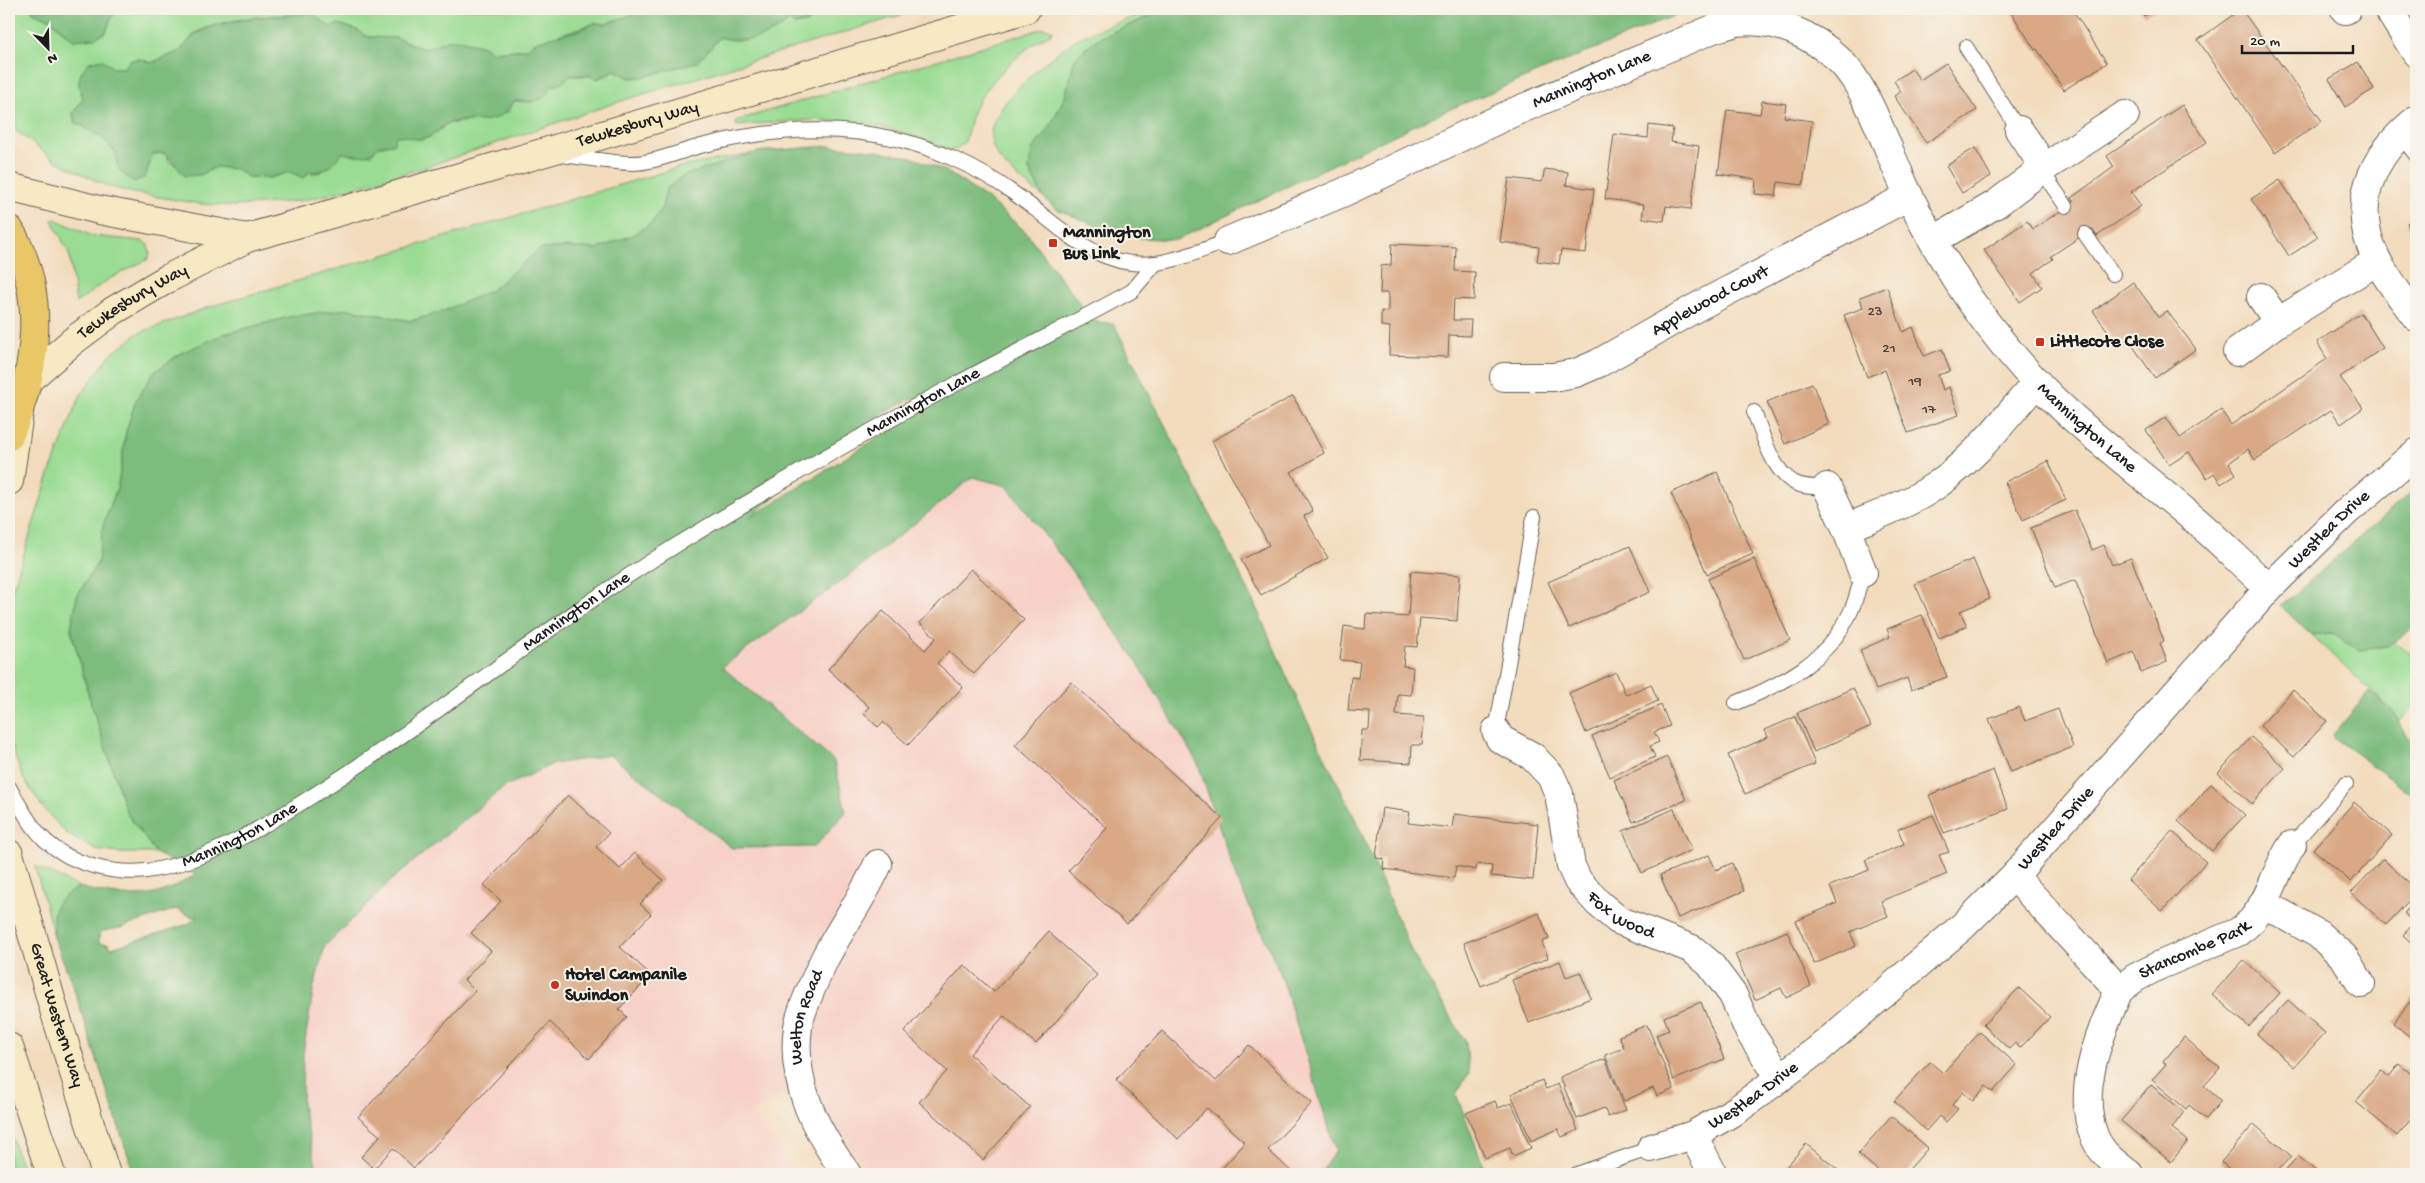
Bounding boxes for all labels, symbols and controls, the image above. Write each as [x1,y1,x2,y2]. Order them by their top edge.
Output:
north arrow [22,22,72,72]
scale bar [2242,22,2354,54]
text: 20 m [2250,33,2280,51]
street label: Mannington Lane [1529,45,1655,114]
text: N [45,48,60,67]
street label: Tewkesbury Way [573,96,701,153]
place label: Mannington Bus Link [1062,223,1151,265]
marker: Mannington Bus Link [1047,237,1059,249]
street label: Tewkesbury Way [73,260,191,345]
street label: Applewood Court [1648,260,1774,341]
house number: 23 [1867,303,1883,321]
place label: Littlecote Close [2050,332,2164,353]
marker: Littlecote Close [2034,336,2046,348]
house number: 21 [1882,340,1896,358]
street label: Mannington Lane [862,362,984,442]
house number: 19 [1907,373,1922,391]
street label: Mannington Lane [2032,378,2141,478]
house number: 17 [1921,401,1937,419]
street label: Westlea Drive [2284,485,2375,574]
street label: Mannington Lane [519,567,635,656]
street label: Westlea Drive [2013,782,2099,875]
street label: Mannington Lane [179,797,302,873]
street label: Fox Wood [1581,886,1659,944]
street label: Stancombe Park [2135,914,2256,985]
street label: Great Western Way [25,940,88,1090]
place label: Hotel Campanile Swindon [565,965,687,1007]
street label: Welton Road [786,965,829,1065]
marker: Hotel Campanile Swindon [549,979,561,991]
street label: Westlea Drive [1704,1057,1803,1134]

